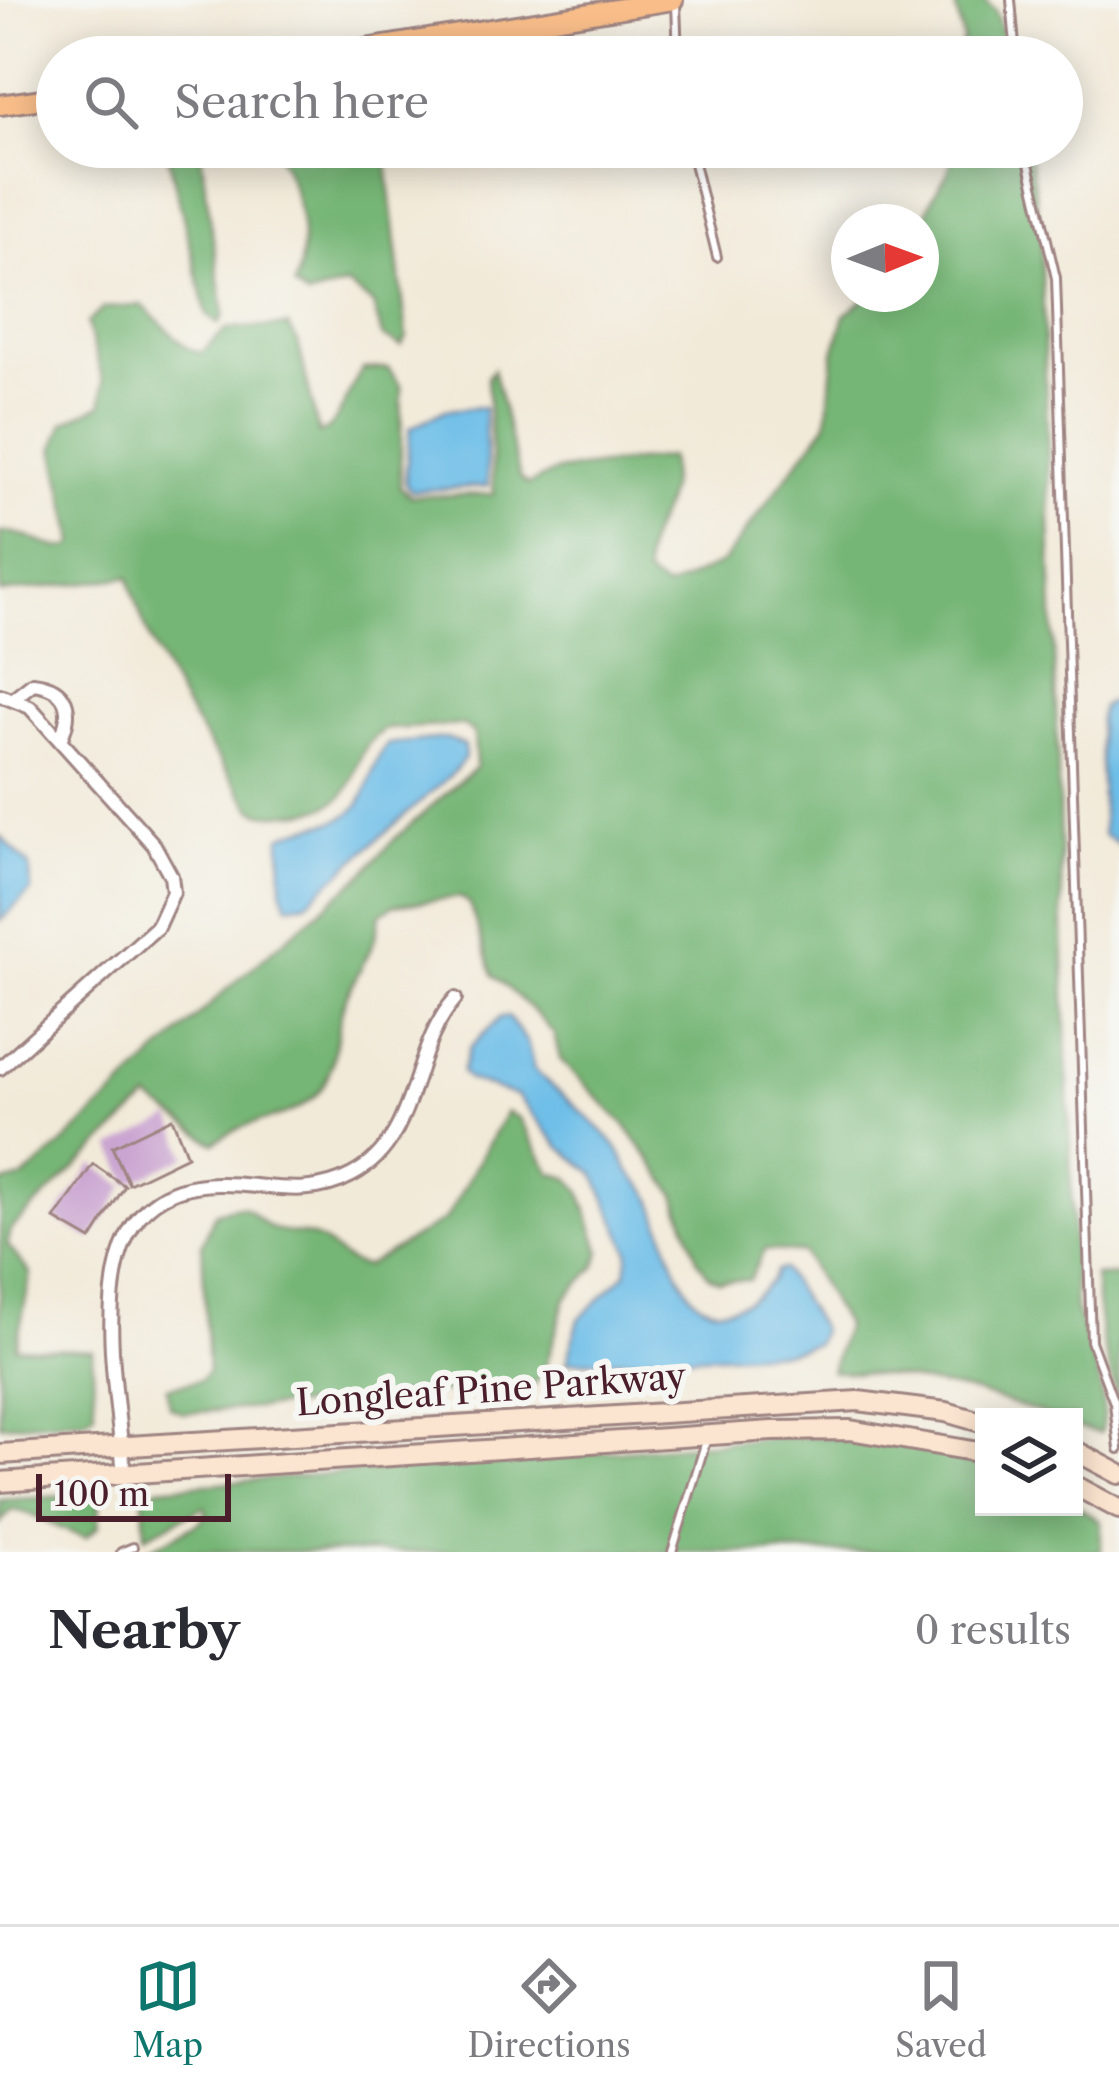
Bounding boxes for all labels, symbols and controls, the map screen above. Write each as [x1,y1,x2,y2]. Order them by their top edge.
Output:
search box [36,36,1083,168]
icon: search [78,69,144,135]
text: Search here [174,74,429,130]
north arrow [831,204,939,312]
street label: Longleaf Pine Parkway [295,1353,688,1425]
map controls [975,1408,1083,1516]
button: layers [975,1408,1083,1516]
scale bar [36,1468,231,1521]
text: 100 m [54,1474,149,1515]
text: Nearby [48,1599,240,1661]
text: 0 results [915,1606,1071,1654]
tab: Map [132,1953,203,2066]
tab: Directions [468,1953,631,2066]
tab: Saved [895,1953,987,2066]

